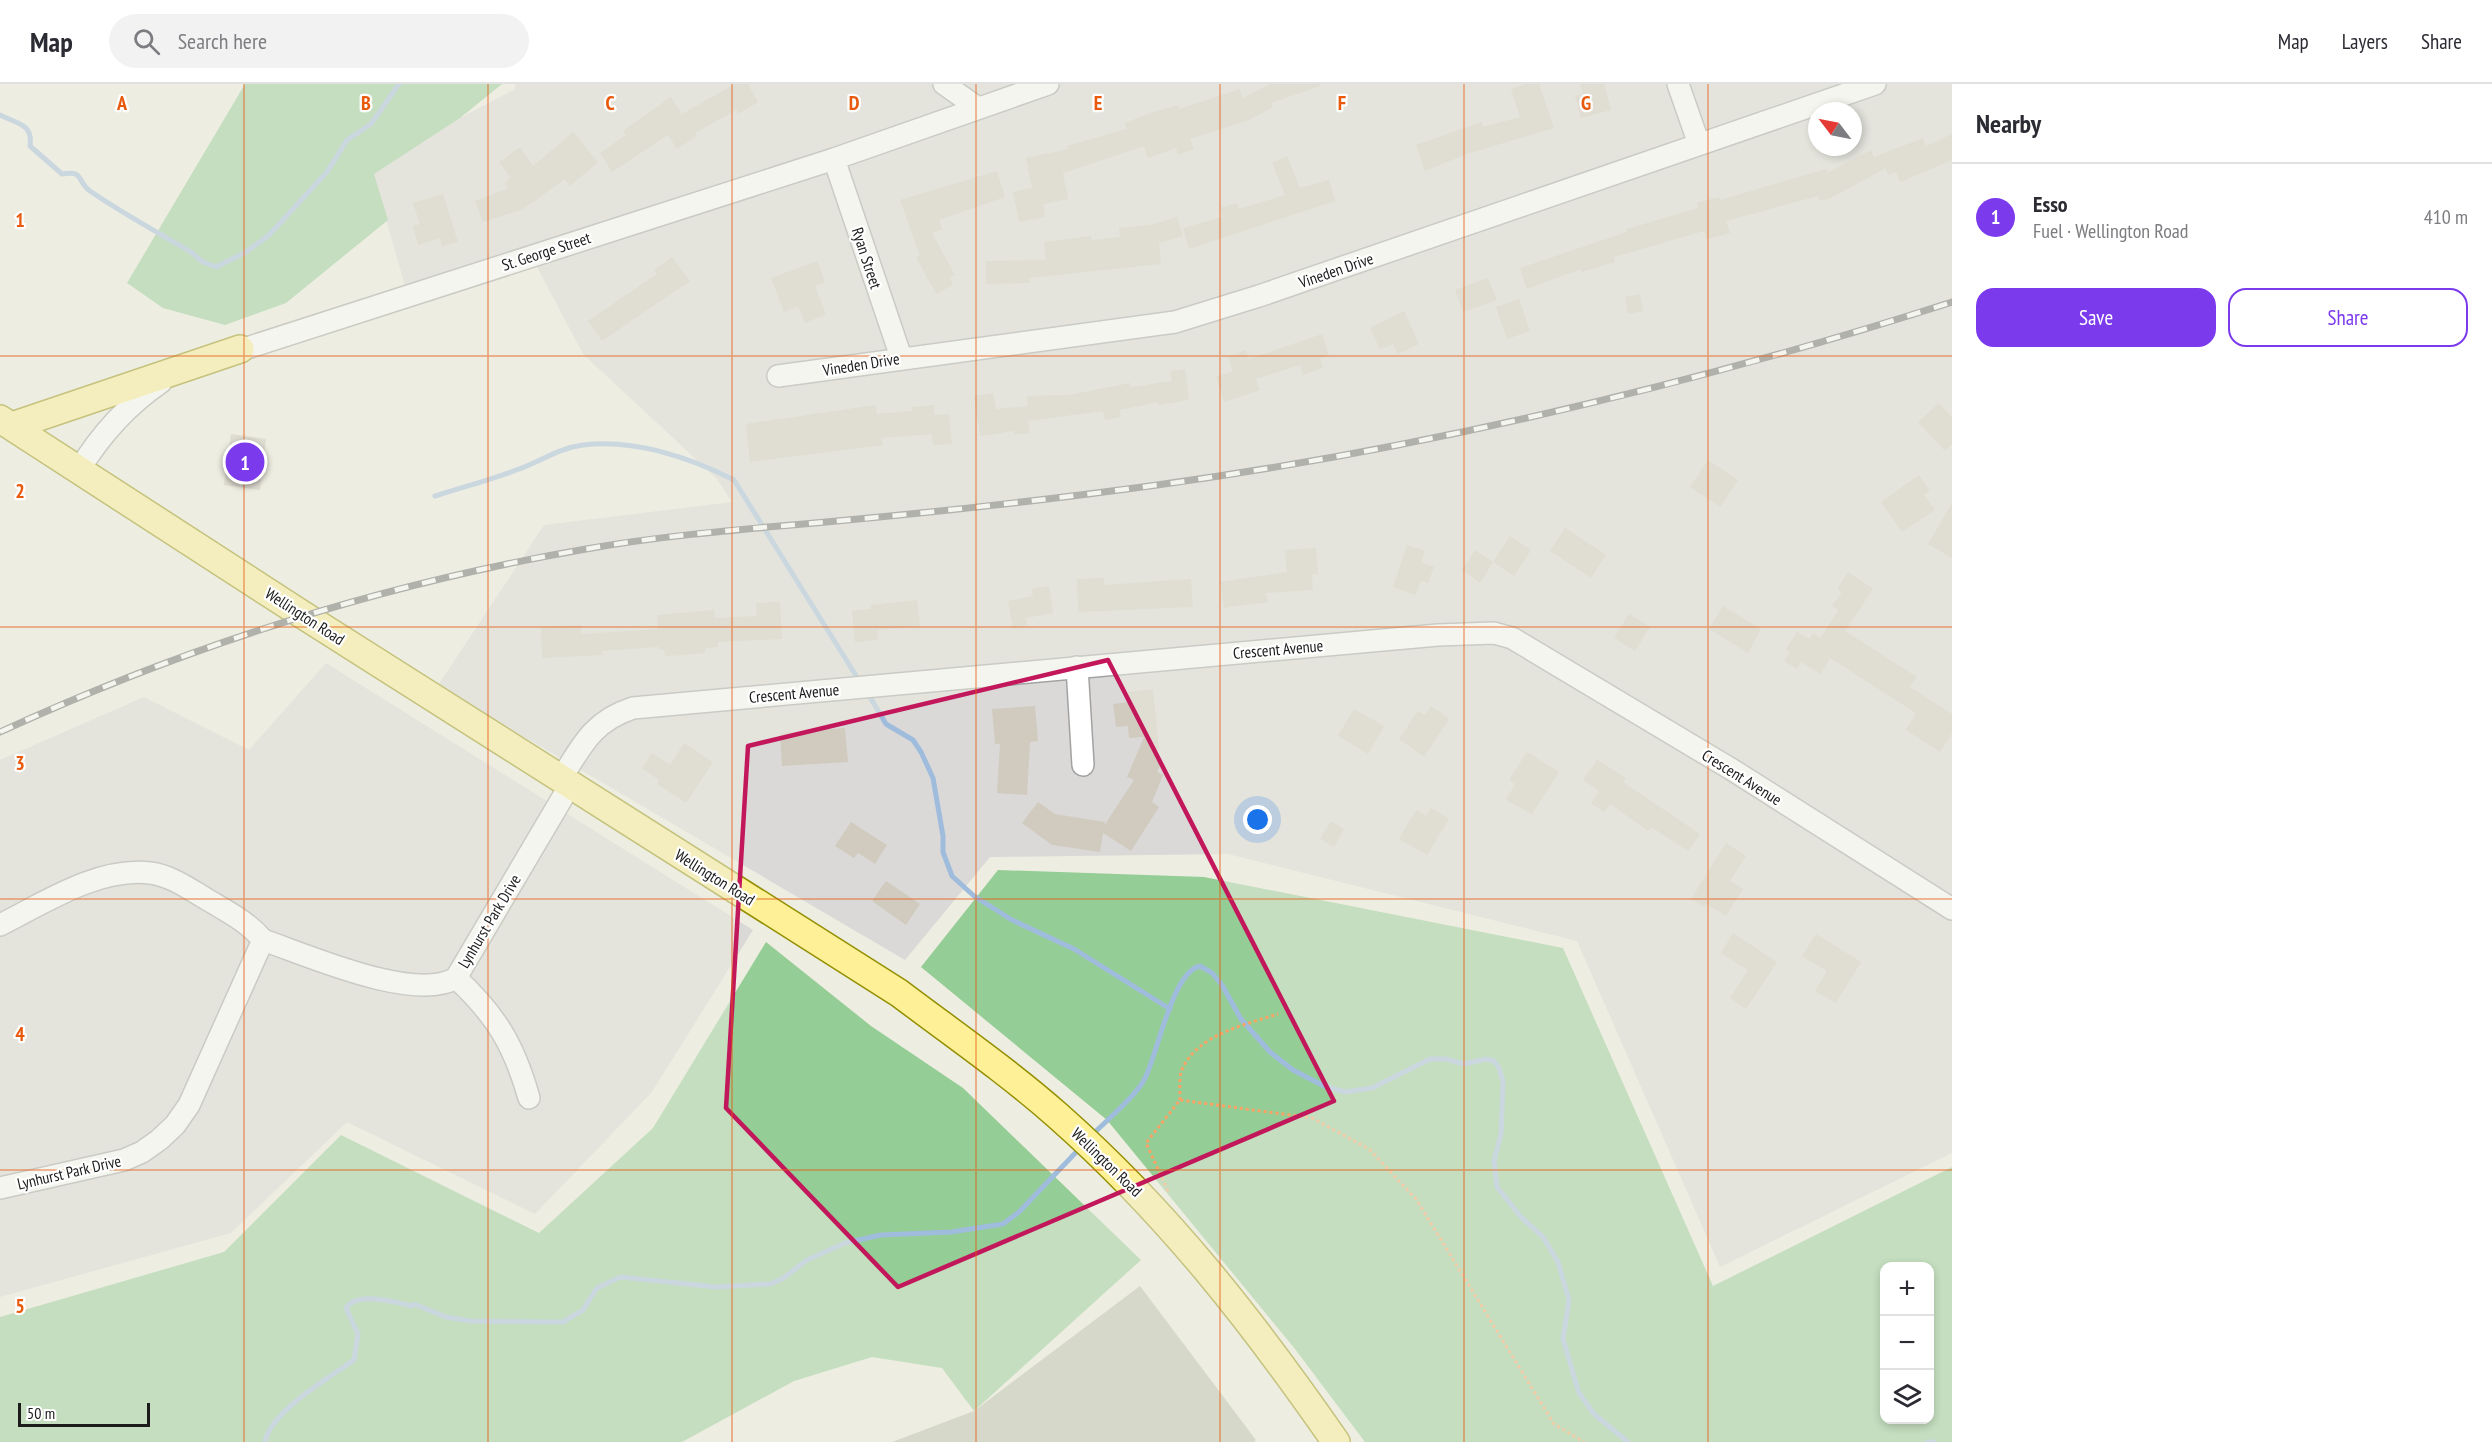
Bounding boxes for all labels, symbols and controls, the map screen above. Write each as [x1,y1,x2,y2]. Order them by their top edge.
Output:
search box [109,14,529,68]
text: Map [30,23,73,60]
icon: search [130,25,163,58]
text: Search here [178,27,267,55]
text: Map [2278,28,2309,55]
text: Layers [2342,28,2388,55]
text: Share [2421,28,2462,55]
text: A [116,90,128,116]
text: B [361,90,371,116]
text: C [605,90,615,116]
text: D [849,90,860,116]
text: E [1094,90,1102,116]
text: F [1338,90,1346,116]
text: G [1581,90,1591,116]
north arrow [1808,102,1862,156]
text: Nearby [1976,107,2041,140]
text: Esso [2033,190,2068,218]
text: 1 [1991,204,2000,230]
text: 410 m [2424,204,2468,230]
text: 1 [15,207,25,233]
text: Fuel · Wellington Road [2033,218,2188,244]
street label: Ryan Street [848,225,886,292]
street label: St. George Street [499,227,593,275]
street label: Vineden Drive [1295,248,1376,292]
button: Save [1976,288,2216,347]
button: Share [2228,288,2468,347]
street label: Vineden Drive [820,348,901,380]
pin: 1 [226,440,264,484]
text: 2 [15,478,25,504]
street label: Wellington Road [262,583,348,649]
street label: Crescent Avenue [1232,635,1324,663]
street label: Crescent Avenue [748,679,840,707]
street label: Crescent Avenue [1698,745,1786,809]
text: 3 [15,750,25,776]
your location [1243,805,1272,834]
street label: Wellington Road [671,845,759,910]
street label: Lynhurst Park Drive [453,870,525,972]
text: 4 [15,1021,25,1047]
street label: Wellington Road [1067,1123,1147,1201]
street label: Lynhurst Park Drive [15,1150,123,1194]
map controls [1880,1262,1934,1424]
button: + [1880,1262,1934,1316]
text: 5 [15,1293,25,1319]
button: − [1880,1316,1934,1370]
button: layers [1880,1370,1934,1424]
scale bar [18,1400,150,1428]
text: 50 m [27,1403,55,1423]

